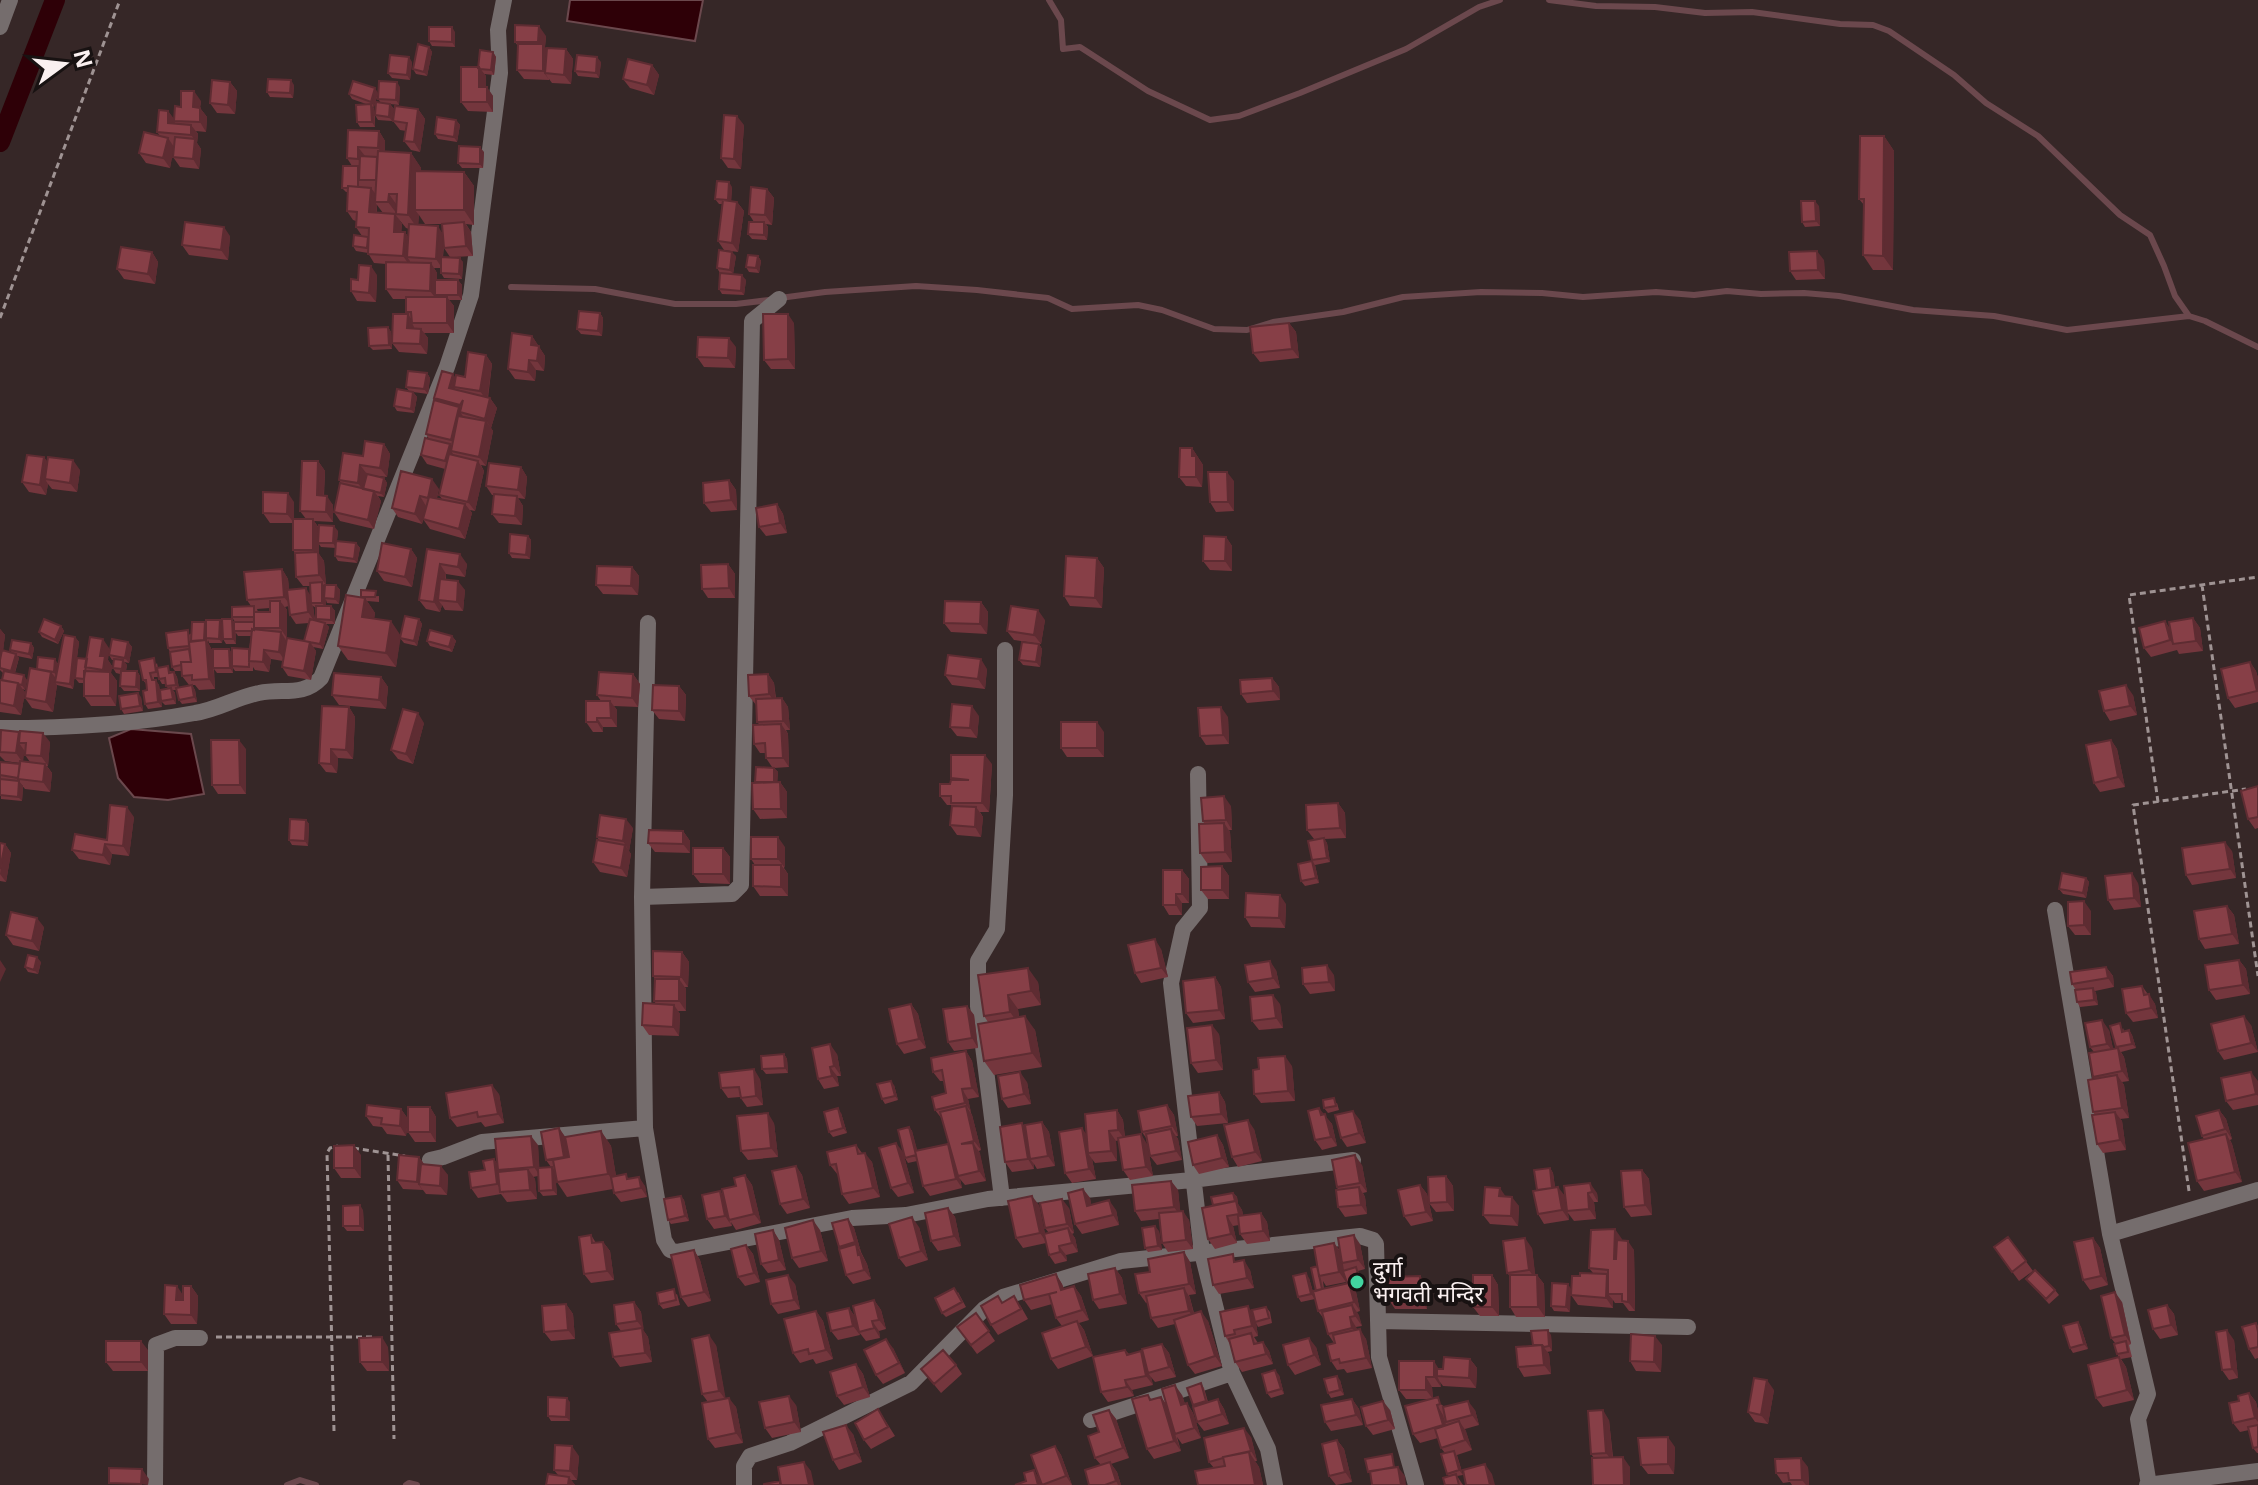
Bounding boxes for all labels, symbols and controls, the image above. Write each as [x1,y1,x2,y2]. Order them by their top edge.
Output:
north arrow [24,24,104,104]
text: N [65,47,97,72]
place label: दुर्गा भगवती मन्दिर [1373,1257,1484,1311]
marker: दुर्गा भगवती मन्दिर [1348,1273,1366,1291]

